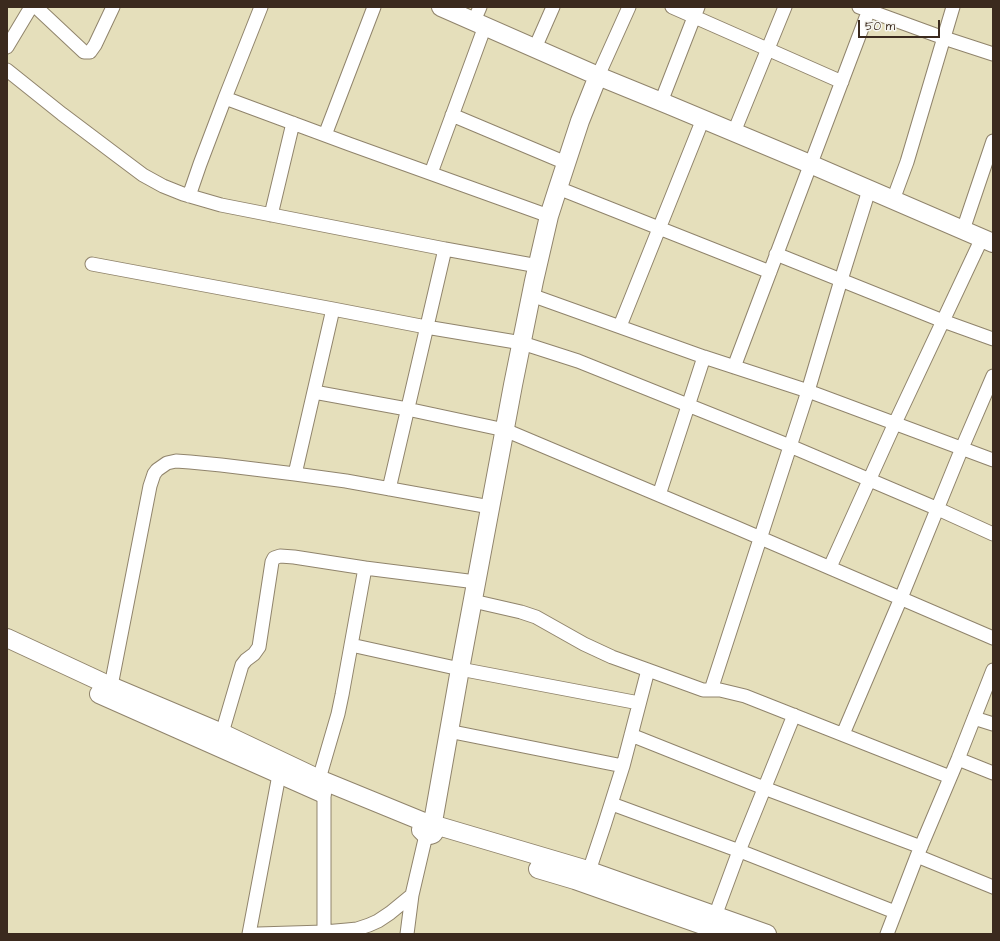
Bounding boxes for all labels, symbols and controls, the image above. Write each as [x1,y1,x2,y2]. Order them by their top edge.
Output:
scale bar [860,12,942,38]
text: 50 m [865,18,895,35]

